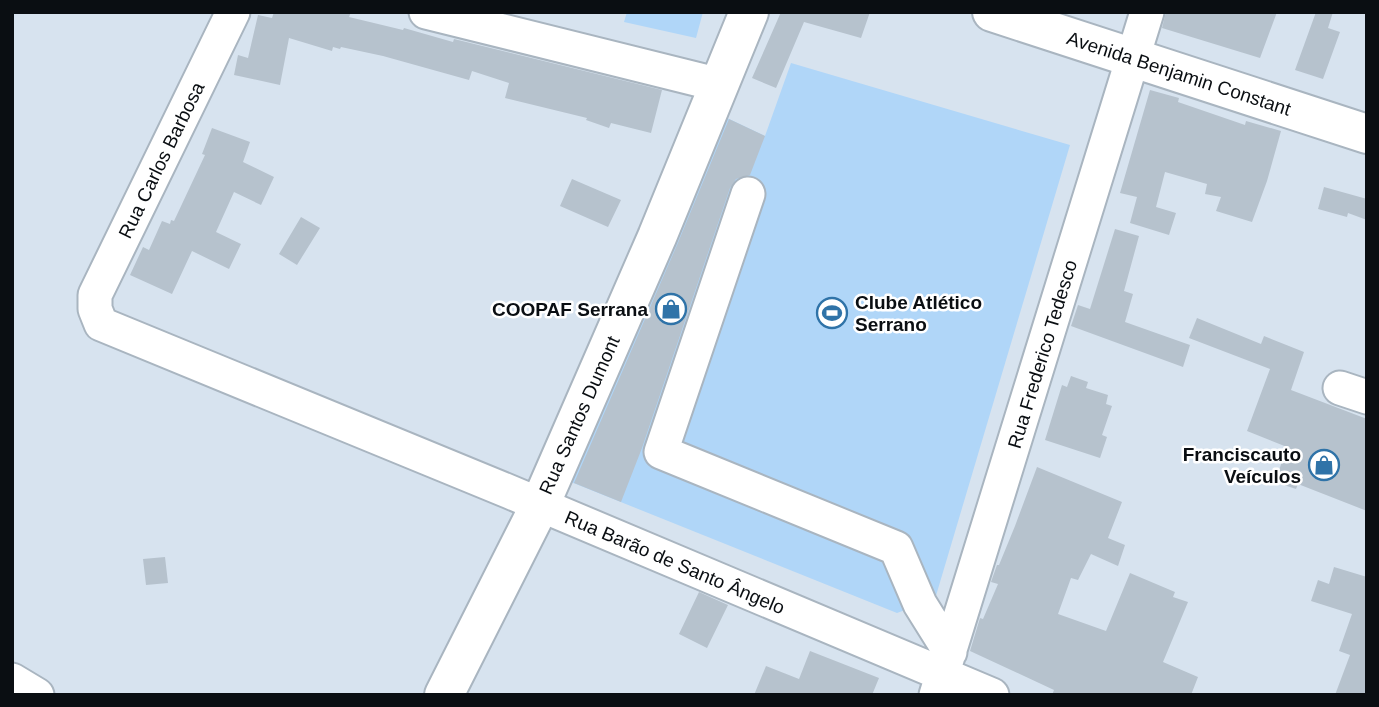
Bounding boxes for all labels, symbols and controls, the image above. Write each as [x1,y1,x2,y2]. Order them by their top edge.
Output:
street label: Avenida Benjamin Constant [1064,27,1294,120]
street label: Rua Carlos Barbosa [115,78,209,242]
street label: Rua Frederico Tedesco [1004,257,1081,451]
shop icon: COOPAF Serrana [654,292,688,326]
place label: Clube Atlético Serrano [855,292,982,335]
sports icon: Clube Atlético Serrano [815,296,849,330]
place label: COOPAF Serrana [492,299,648,320]
street label: Rua Santos Dumont [535,332,624,498]
place label: Franciscauto Veículos [1183,444,1301,487]
shop icon: Franciscauto Veículos [1307,448,1341,482]
street label: Rua Barão de Santo Ângelo [562,507,788,618]

